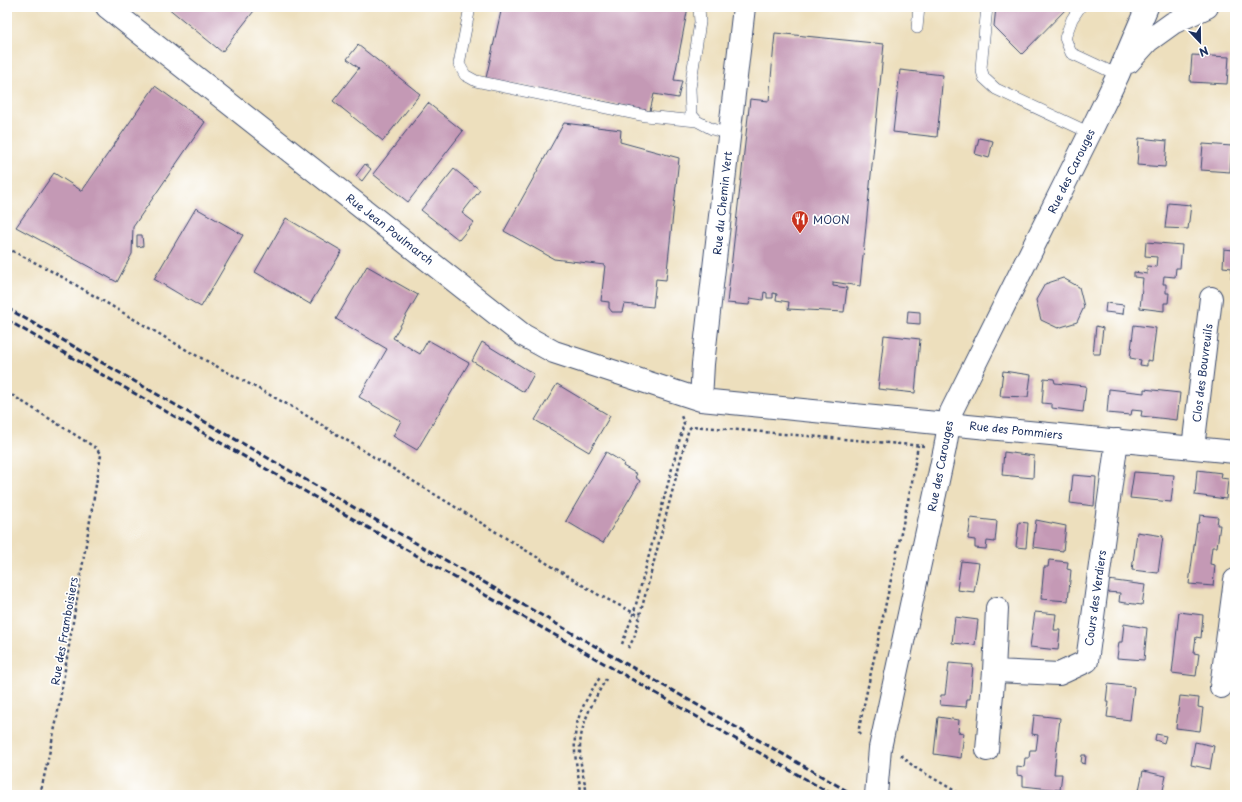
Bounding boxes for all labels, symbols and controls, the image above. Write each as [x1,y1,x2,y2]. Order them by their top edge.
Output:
north arrow [1180,22,1220,62]
text: N [1196,42,1211,61]
street label: Rue des Carouges [1043,126,1099,216]
street label: Rue du Chemin Vert [708,150,736,256]
street label: Rue Jean Poulmarch [343,189,437,269]
restaurant icon: MOON [790,209,810,234]
place label: MOON [813,211,850,228]
street label: Clos des Bouvreuils [1188,323,1216,423]
street label: Rue des Pommiers [969,417,1063,443]
street label: Rue des Carouges [923,419,957,513]
street label: Cours des Verdiers [1080,549,1110,647]
street label: Rue des Framboisiers [46,576,82,686]

